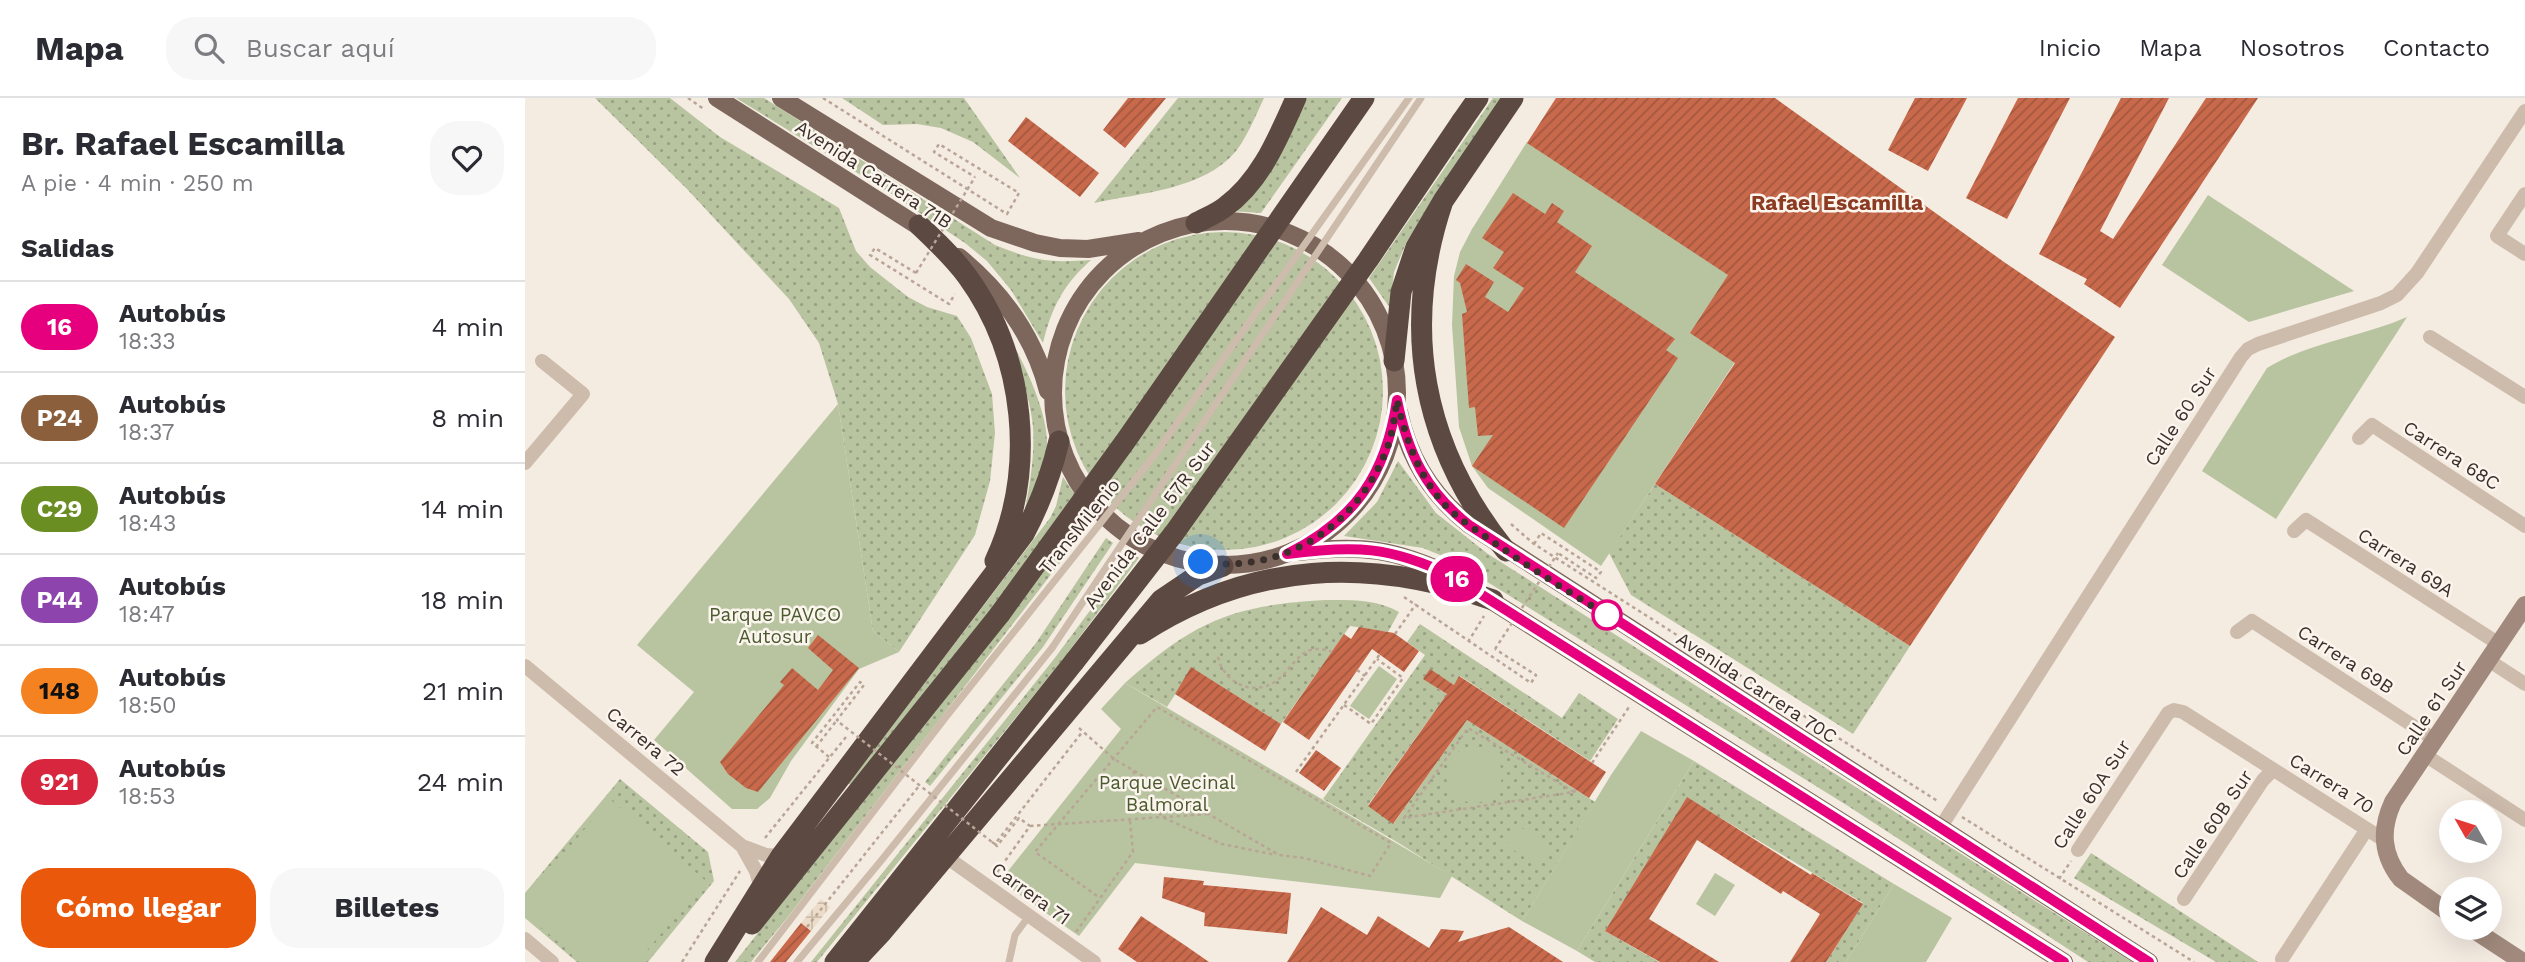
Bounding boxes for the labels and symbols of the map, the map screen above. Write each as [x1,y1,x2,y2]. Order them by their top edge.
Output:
street label: Avenida Carrera 71B [791,115,956,234]
district label: Rafael Escamilla [1751,190,1924,215]
street label: Calle 60 Sur [2140,362,2221,470]
street label: Carrera 68C [2399,416,2504,495]
street label: Avenida Calle 57R Sur [1079,437,1220,613]
street label: TransMilenio [1034,474,1125,579]
street label: Carrera 69A [2353,523,2458,602]
your location [1183,544,1218,579]
line badge: 16 [1425,556,1489,602]
unlabelled marker [1592,600,1622,630]
park label: Parque PAVCO Autosur [709,603,841,648]
street label: Carrera 69B [2293,620,2398,699]
street label: Avenida Carrera 70C [1672,627,1841,748]
street label: Calle 61 Sur [2391,656,2472,760]
street label: Carrera 72 [602,702,690,781]
street label: Calle 60A Sur [2047,735,2136,853]
street label: Carrera 70 [2285,748,2378,819]
street label: Calle 60B Sur [2167,765,2258,883]
park label: Parque Vecinal Balmoral [1099,771,1236,816]
north arrow [2439,800,2503,863]
street label: Carrera 71 [987,857,1074,930]

